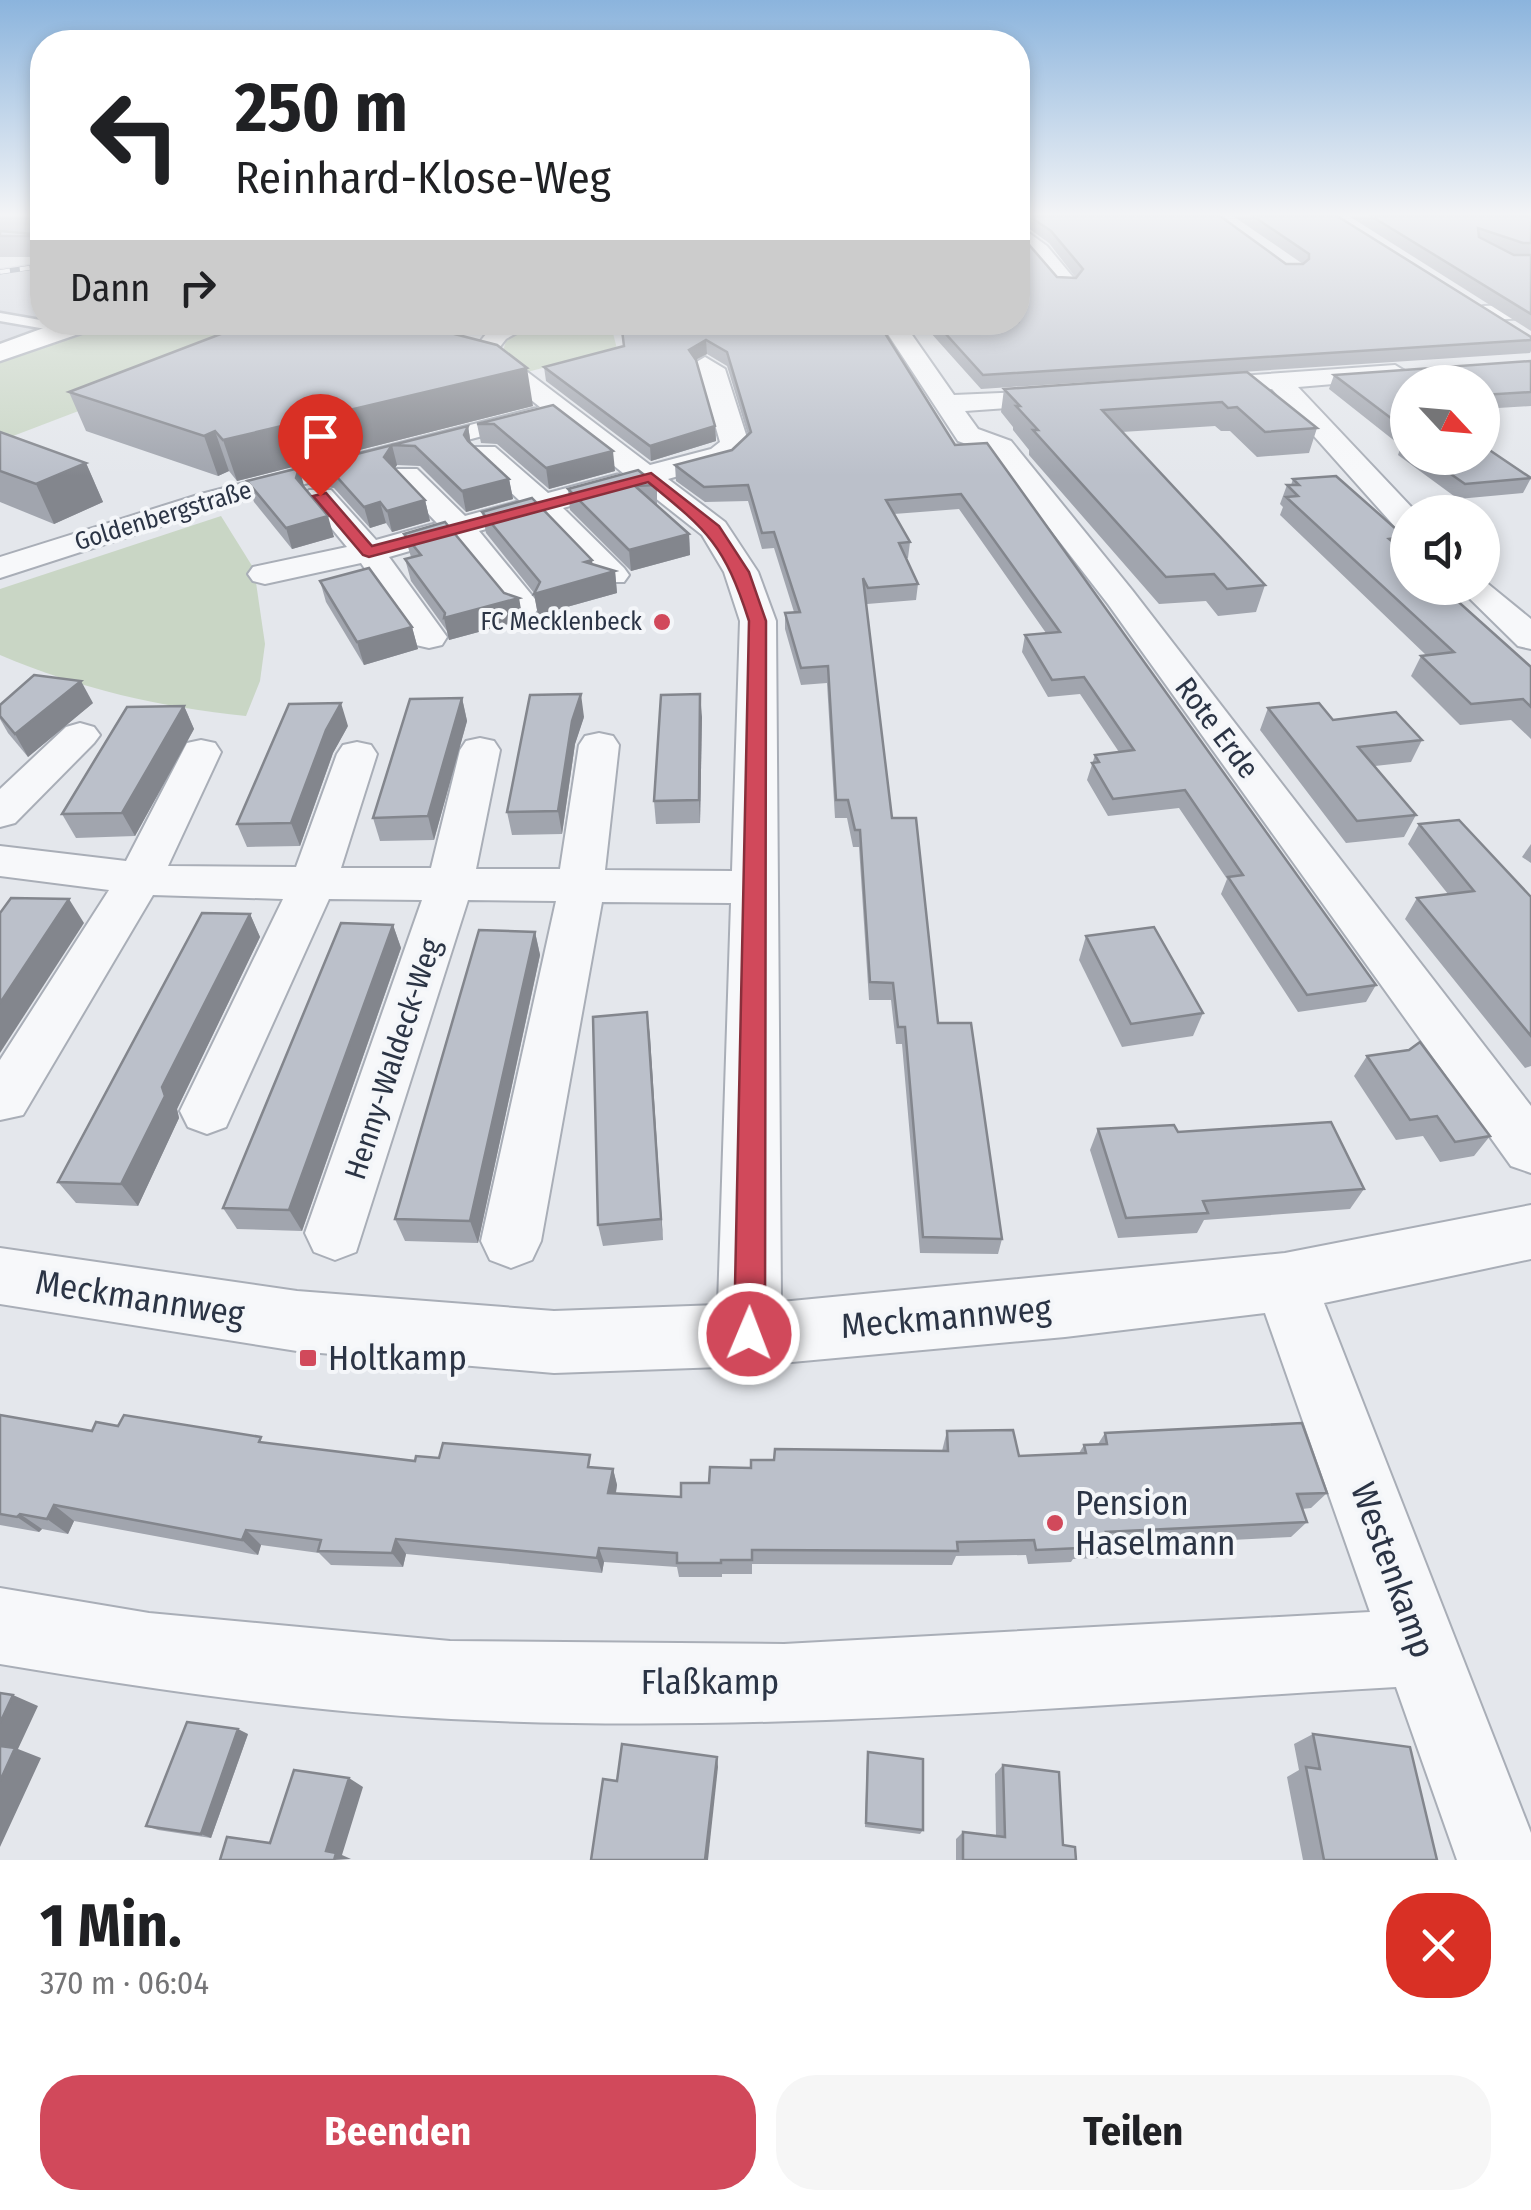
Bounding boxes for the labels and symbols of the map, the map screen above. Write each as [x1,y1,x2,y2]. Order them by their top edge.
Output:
north arrow [1390,365,1500,475]
pin [278,394,363,497]
street label: Goldenbergstraße [71,475,255,557]
place label: FC Mecklenbeck [480,607,642,637]
marker: FC Mecklenbeck [651,611,673,633]
street label: Rote Erde [1167,670,1267,786]
street label: Henny-Waldeck-Weg [337,933,449,1184]
street label: Meckmannweg [32,1261,248,1335]
position arrow [697,1282,801,1386]
street label: Meckmannweg [839,1287,1054,1347]
place label: Holtkamp [328,1337,467,1379]
marker: Holtkamp [297,1347,319,1369]
street label: Westenkamp [1342,1477,1444,1663]
place label: Pension Haselmann [1075,1482,1236,1564]
marker: Pension Haselmann [1044,1512,1066,1534]
street label: Flaßkamp [641,1661,779,1703]

